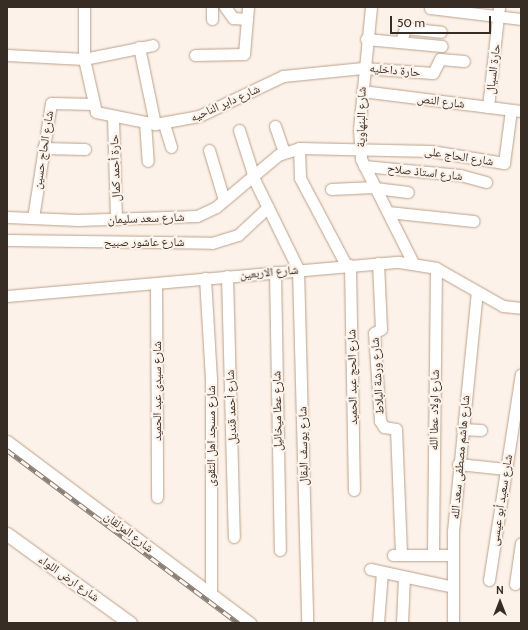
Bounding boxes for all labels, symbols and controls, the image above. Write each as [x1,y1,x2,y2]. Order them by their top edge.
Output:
scale bar [392,8,493,34]
text: 50 m [397,15,425,30]
street label: حارة السيال [483,43,503,95]
street label: حارة داخليه [369,61,421,79]
street label: شارع داير الناحيه [188,81,262,125]
street label: شارع البنهاوية [353,87,369,147]
street label: شارع النص [416,91,466,111]
street label: شارع الحاج حسين [30,110,56,190]
street label: حارة أحمد كمال [107,134,123,202]
street label: شارع الحاج على [424,143,494,169]
street label: شارع استاذ صلاح [387,161,463,183]
street label: شارع سعد سليمان [107,209,185,227]
street label: شارع عاشور صبيح [104,235,184,249]
street label: شارع الاربعين [239,262,299,282]
street label: شارع الحج عبد الحميد [344,329,360,425]
street label: شارع ورشة البلاط [367,337,387,415]
street label: شارع سيدى عبد الحميد [150,341,164,441]
street label: شارع أحمد قنديل [222,369,240,445]
street label: شارع اولاد عطا الله [426,369,442,451]
street label: شارع عطا ميخائيل [269,371,285,451]
street label: شارع مسجد اهل التقوى [204,385,218,487]
street label: شارع هاشم مصطفى سعد الله [447,394,473,520]
street label: شارع يوسف البقال [295,406,311,486]
street label: شارع سعيد أبو عيسى [487,453,515,547]
street label: شارع المزلقان [102,509,156,555]
street label: شارع ارض اللواء [36,552,102,604]
north arrow [480,582,520,622]
text: N [496,583,504,597]

